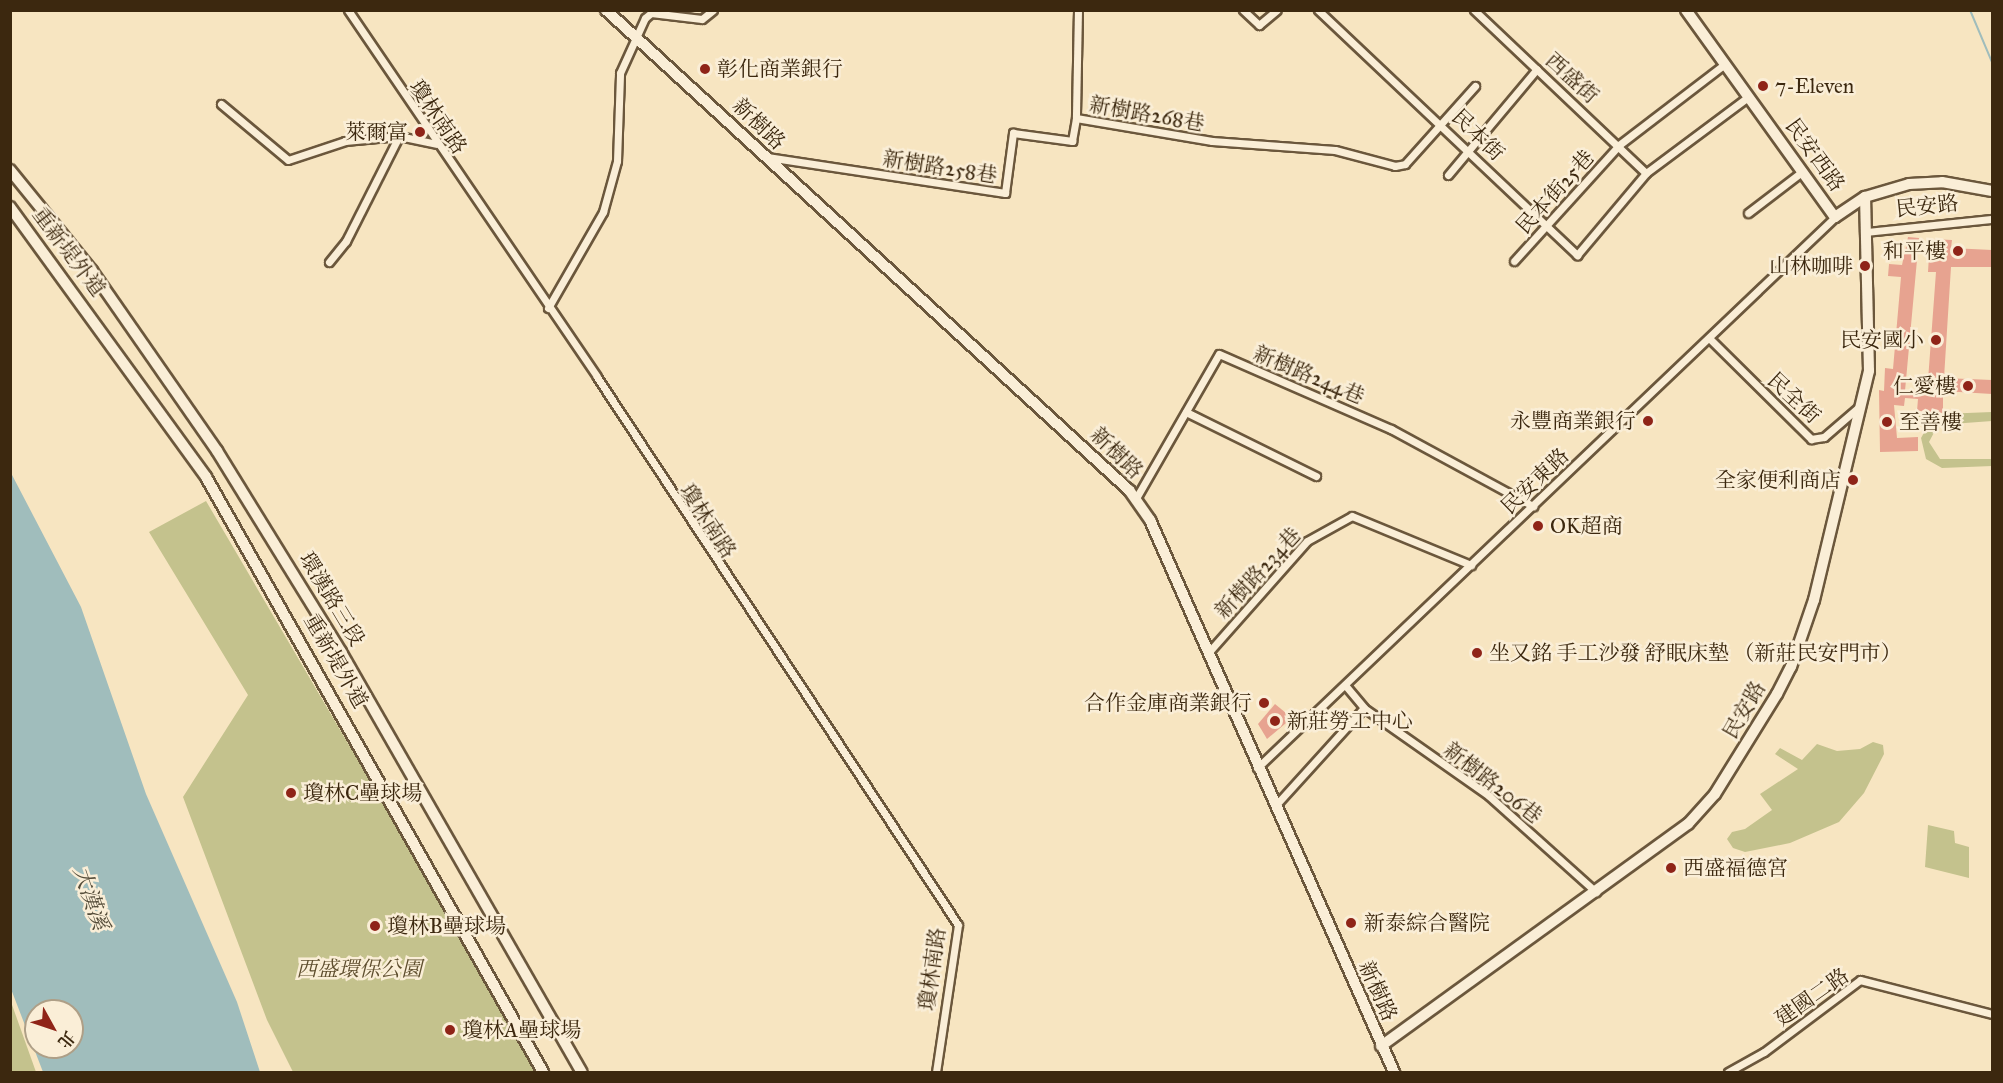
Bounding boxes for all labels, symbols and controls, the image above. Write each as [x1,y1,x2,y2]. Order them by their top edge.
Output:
street label: 西盛街 [1540,48,1604,108]
place label: 彰化商業銀行 [717,56,843,82]
marker: 彰化商業銀行 [698,62,712,76]
place label: 7-Eleven [1775,73,1854,99]
street label: 瓊林南路 [404,75,472,159]
marker: 7-Eleven [1756,79,1770,93]
street label: 新樹路268巷 [1088,91,1206,137]
street label: 新樹路 [728,93,790,155]
street label: 民本街 [1447,104,1509,166]
street label: 民安西路 [1780,114,1850,196]
place label: 萊爾富 [345,119,408,145]
marker: 萊爾富 [413,125,427,139]
street label: 民本街25巷 [1511,145,1599,239]
street label: 新樹路258巷 [881,146,999,188]
street label: 民安路 [1894,190,1960,222]
street label: 重新堤外道 [27,202,111,302]
place label: 和平樓 [1883,238,1946,264]
marker: 和平樓 [1951,244,1965,258]
place label: 山林咖啡 [1769,253,1853,279]
marker: 山林咖啡 [1858,259,1872,273]
place label: 民安國小 [1840,327,1924,353]
marker: 民安國小 [1929,333,1943,347]
street label: 新樹路244巷 [1250,340,1368,410]
street label: 民全街 [1762,367,1826,429]
place label: 仁愛樓 [1893,373,1956,399]
marker: 仁愛樓 [1961,379,1975,393]
place label: 永豐商業銀行 [1510,408,1636,434]
place label: 至善樓 [1899,409,1962,435]
marker: 永豐商業銀行 [1641,414,1655,428]
marker: 至善樓 [1880,415,1894,429]
street label: 新樹路 [1086,422,1148,484]
street label: 民安東路 [1496,443,1574,519]
place label: 全家便利商店 [1715,467,1841,493]
marker: 全家便利商店 [1846,473,1860,487]
street label: 瓊林南路 [675,479,741,563]
place label: OK超商 [1550,513,1623,539]
marker: OK超商 [1531,519,1545,533]
street label: 新樹路234巷 [1210,523,1306,623]
street label: 環漢路三段 [294,548,370,650]
street label: 重新堤外道 [299,609,373,713]
place label: 坐又銘 手工沙發 舒眠床墊 （新莊民安門市） [1489,640,1902,666]
marker: 坐又銘 手工沙發 舒眠床墊 （新莊民安門市） [1470,646,1484,660]
street label: 民安路 [1717,676,1771,744]
place label: 合作金庫商業銀行 [1084,690,1252,716]
marker: 合作金庫商業銀行 [1257,696,1271,710]
place label: 新莊勞工中心 [1287,708,1413,734]
marker: 新莊勞工中心 [1268,714,1282,728]
street label: 新樹路206巷 [1439,737,1547,829]
place label: 瓊林C壘球場 [303,780,422,806]
marker: 瓊林C壘球場 [284,786,298,800]
place label: 西盛福德宮 [1683,855,1788,881]
marker: 西盛福德宮 [1664,861,1678,875]
water label: 大漢溪 [68,863,114,933]
place label: 新泰綜合醫院 [1364,910,1490,936]
place label: 瓊林B壘球場 [387,913,506,939]
marker: 新泰綜合醫院 [1342,914,1360,932]
marker: 瓊林B壘球場 [368,919,382,933]
street label: 瓊林南路 [914,926,950,1012]
park label: 西盛環保公園 [296,956,422,982]
street label: 新樹路 [1354,957,1402,1025]
street label: 建國二路 [1770,963,1854,1031]
north arrow [24,999,84,1059]
place label: 瓊林A壘球場 [462,1017,581,1043]
marker: 瓊林A壘球場 [443,1023,457,1037]
text: 北 [54,1027,79,1052]

